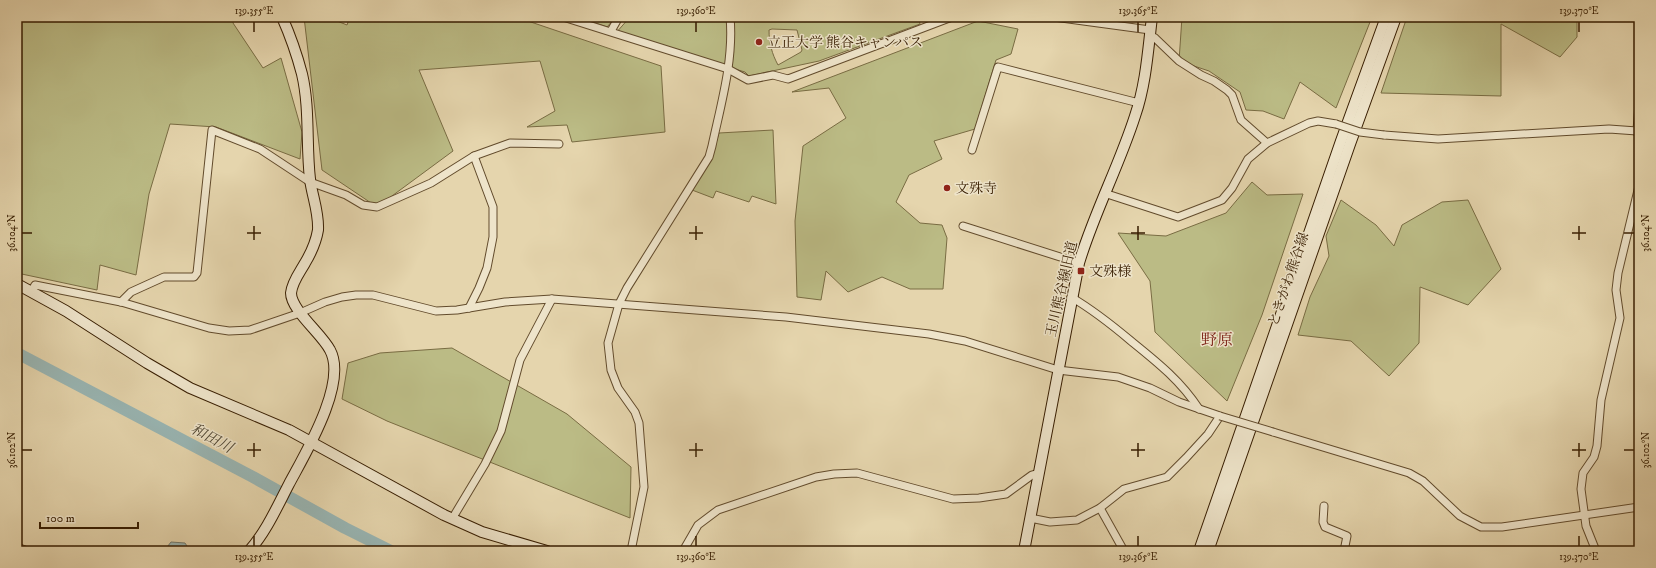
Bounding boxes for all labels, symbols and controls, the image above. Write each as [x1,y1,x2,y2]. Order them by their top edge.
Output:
text: 139.355°E [235,5,273,17]
text: 139.360°E [676,5,716,17]
text: 139.365°E [1119,5,1157,17]
text: 139.370°E [1559,5,1599,17]
place label: 立正大学 熊谷キャンパス [767,34,923,52]
marker: 立正大学 熊谷キャンパス [754,37,764,47]
place label: 文殊寺 [955,180,997,198]
marker: 文殊寺 [942,183,952,193]
text: 36.104°N [6,214,18,252]
text: 36.104°N [1640,214,1652,252]
street label: ときがわ熊谷線 [1264,230,1313,329]
street label: 玉川熊谷線旧道 [1042,239,1082,339]
place label: 文殊様 [1089,263,1132,281]
marker: 文殊様 [1076,266,1086,276]
district label: 野原 [1201,330,1233,350]
water label: 和田川 [187,419,238,458]
text: 36.102°N [6,432,18,468]
text: 36.102°N [1640,432,1652,468]
scale bar [40,504,138,530]
text: 100 m [46,511,75,526]
text: 139.355°E [235,551,273,563]
text: 139.360°E [676,551,716,563]
text: 139.365°E [1119,551,1157,563]
text: 139.370°E [1559,551,1599,563]

